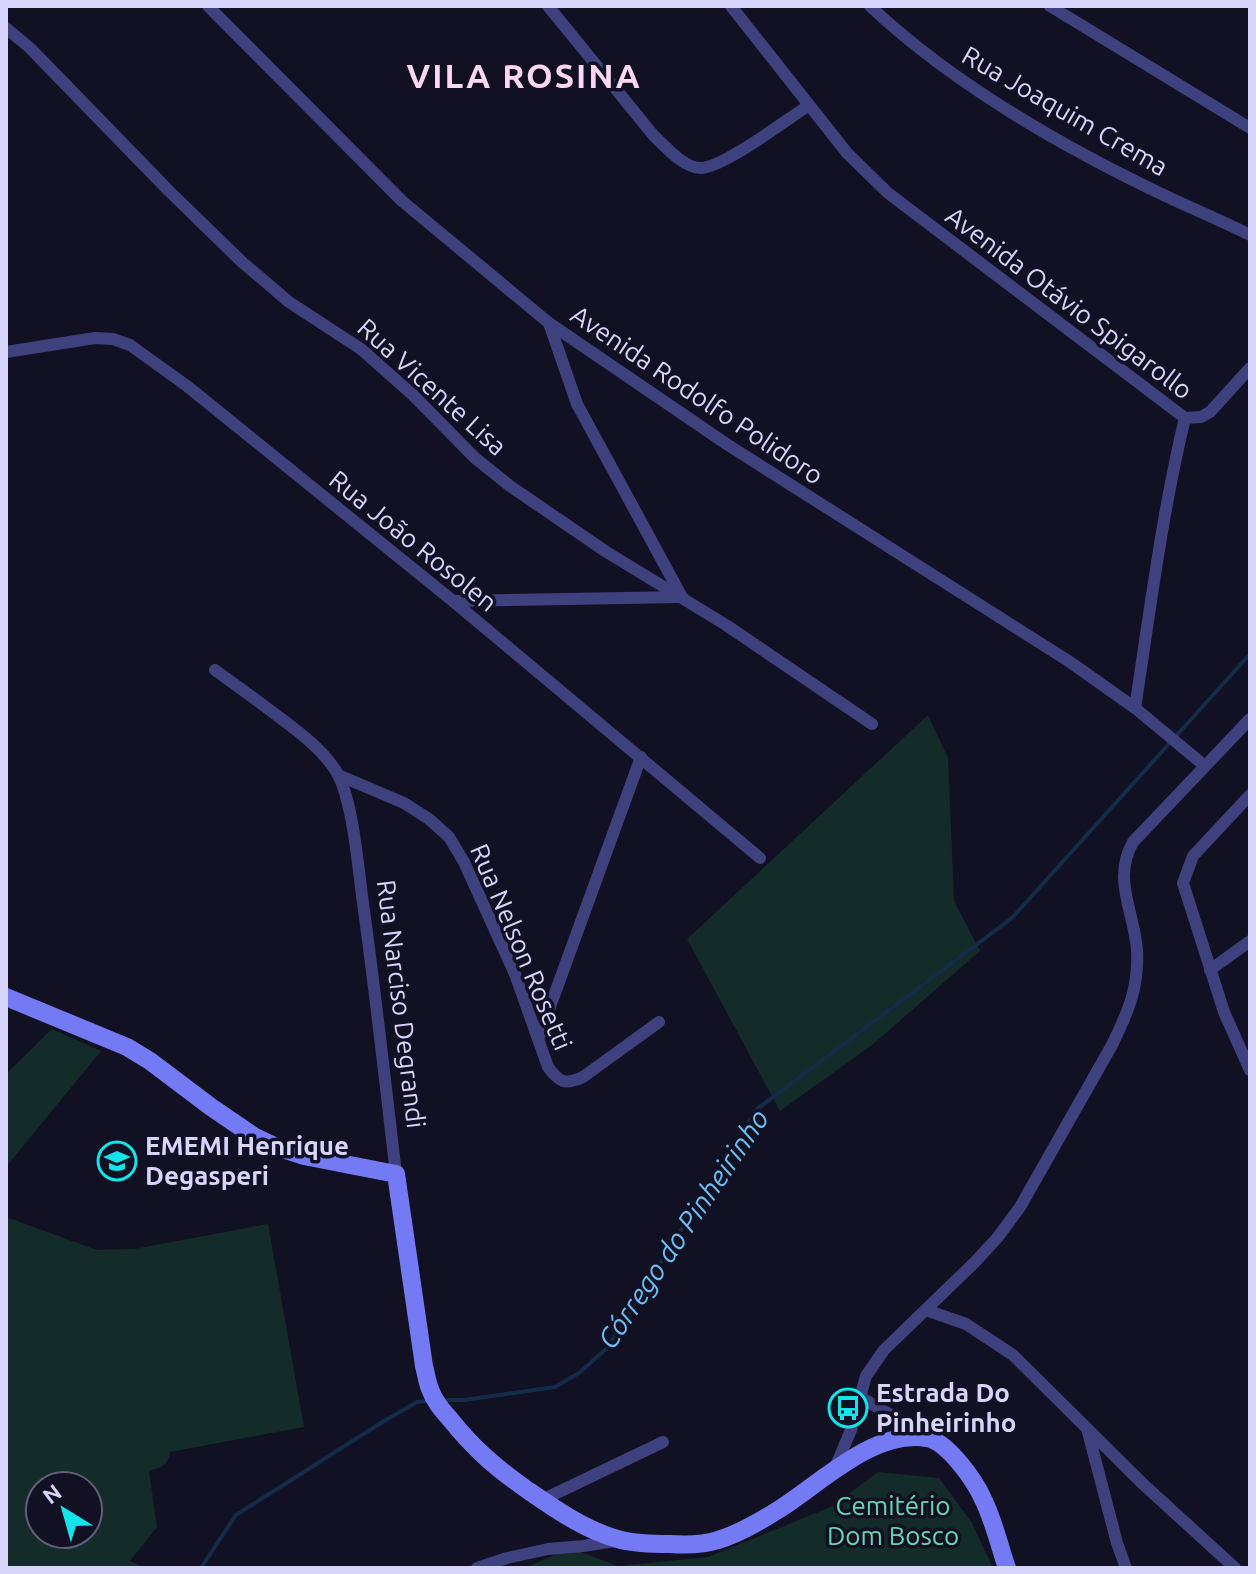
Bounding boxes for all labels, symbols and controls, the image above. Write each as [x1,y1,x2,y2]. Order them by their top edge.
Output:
street label: Rua Joaquim Crema [957,40,1173,181]
district label: VILA ROSINA [406,56,642,94]
street label: Avenida Otávio Spigarollo [941,201,1198,405]
street label: Avenida Rodolfo Polidoro [566,299,829,490]
street label: Rua Vicente Lisa [352,312,513,461]
street label: Rua João Rosolen [324,464,503,617]
street label: Rua Nelson Rosetti [465,839,578,1054]
street label: Rua Narciso Degrandi [372,878,431,1130]
water label: Córrego do Pinheirinho [591,1103,774,1354]
place label: EMEMI Henrique Degasperi [145,1131,349,1190]
school or university icon: EMEMI Henrique Degasperi [96,1140,138,1182]
place label: Estrada Do Pinheirinho [876,1378,1016,1437]
bus stop icon: Estrada Do Pinheirinho [827,1387,869,1429]
north arrow [24,1470,104,1550]
text: N [38,1479,66,1509]
park label: Cemitério Dom Bosco [827,1491,959,1550]

